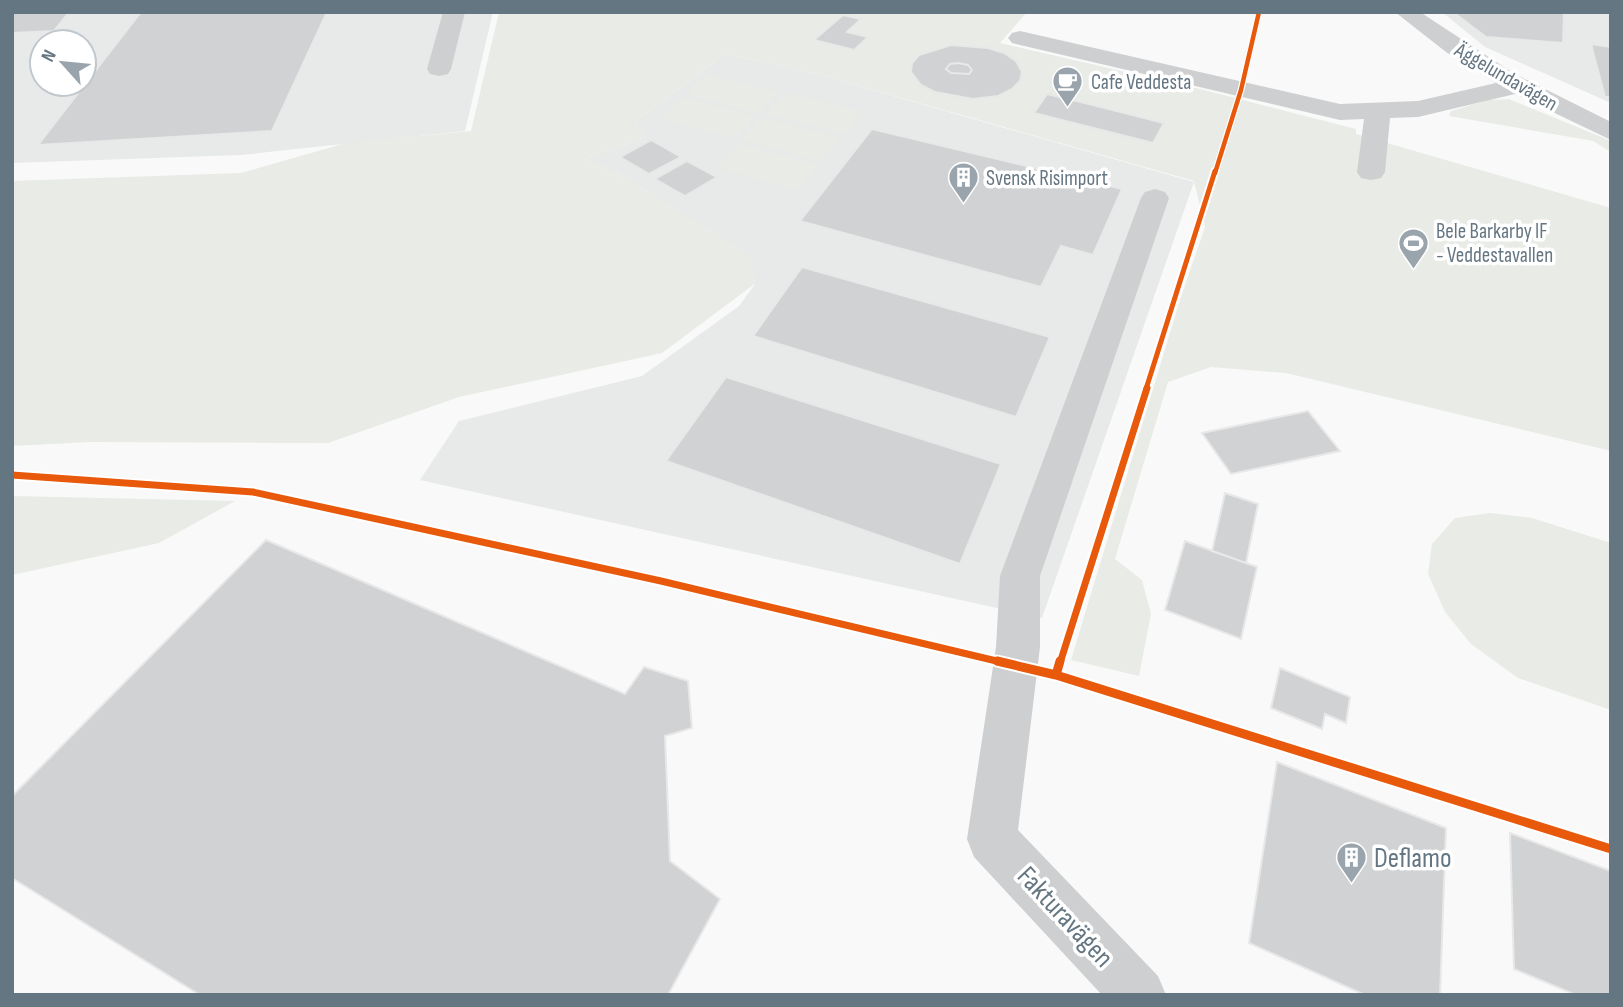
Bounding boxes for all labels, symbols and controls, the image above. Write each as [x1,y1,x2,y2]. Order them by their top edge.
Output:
north arrow [28,28,98,98]
street label: Äggelundavägen [1449,37,1562,116]
text: N [37,46,62,66]
cafe icon: Cafe Veddesta [1051,65,1085,109]
place label: Cafe Veddesta [1091,70,1191,95]
building icon: Svensk Risimport [946,161,980,205]
place label: Svensk Risimport [986,166,1108,191]
place label: Bele Barkarby IF - Veddestavallen [1436,219,1553,268]
sports icon: Bele Barkarby IF - Veddestavallen [1396,226,1430,270]
building icon: Deflamo [1334,841,1368,885]
place label: Deflamo [1374,842,1452,875]
street label: Fakturavägen [1010,860,1120,974]

